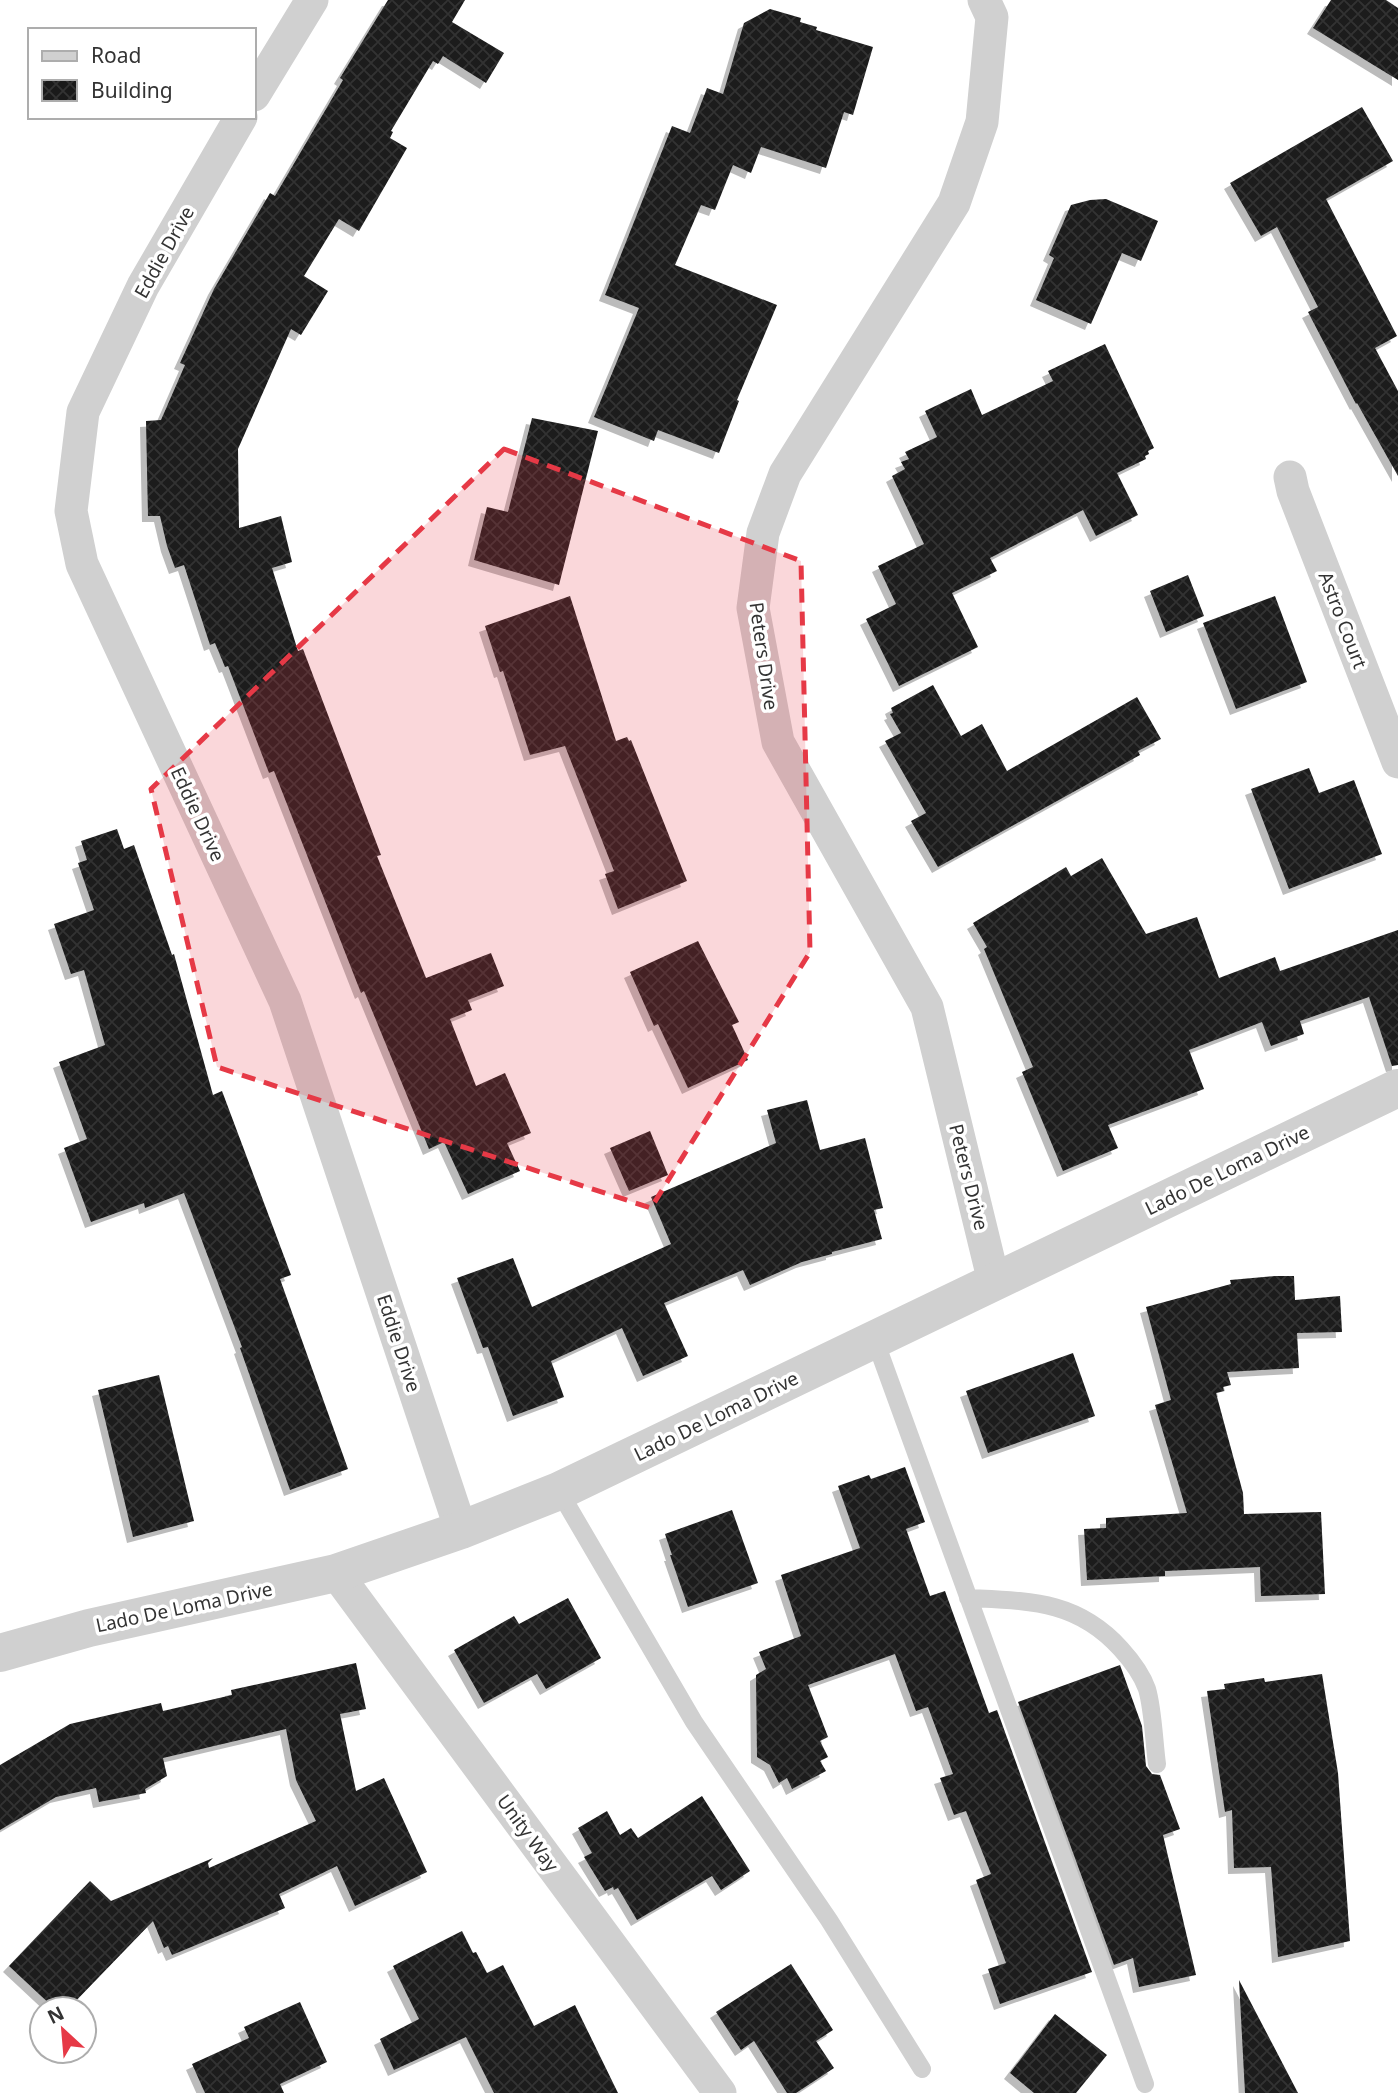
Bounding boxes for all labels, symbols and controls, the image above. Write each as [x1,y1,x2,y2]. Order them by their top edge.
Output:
legend [28,28,256,119]
text: Road [91,41,141,69]
text: Building [91,76,173,104]
street label: Eddie Drive [128,201,200,303]
street label: Astro Court [1313,568,1373,672]
street label: Peters Drive [744,600,784,712]
street label: Eddie Drive [165,763,231,865]
street label: Lado De Loma Drive [1140,1119,1314,1221]
street label: Peters Drive [943,1121,995,1233]
street label: Eddie Drive [371,1291,427,1395]
street label: Lado De Loma Drive [629,1365,803,1467]
street label: Lado De Loma Drive [93,1576,275,1638]
street label: Unity Way [491,1789,565,1877]
north arrow [28,1995,98,2065]
text: N [43,2000,68,2030]

